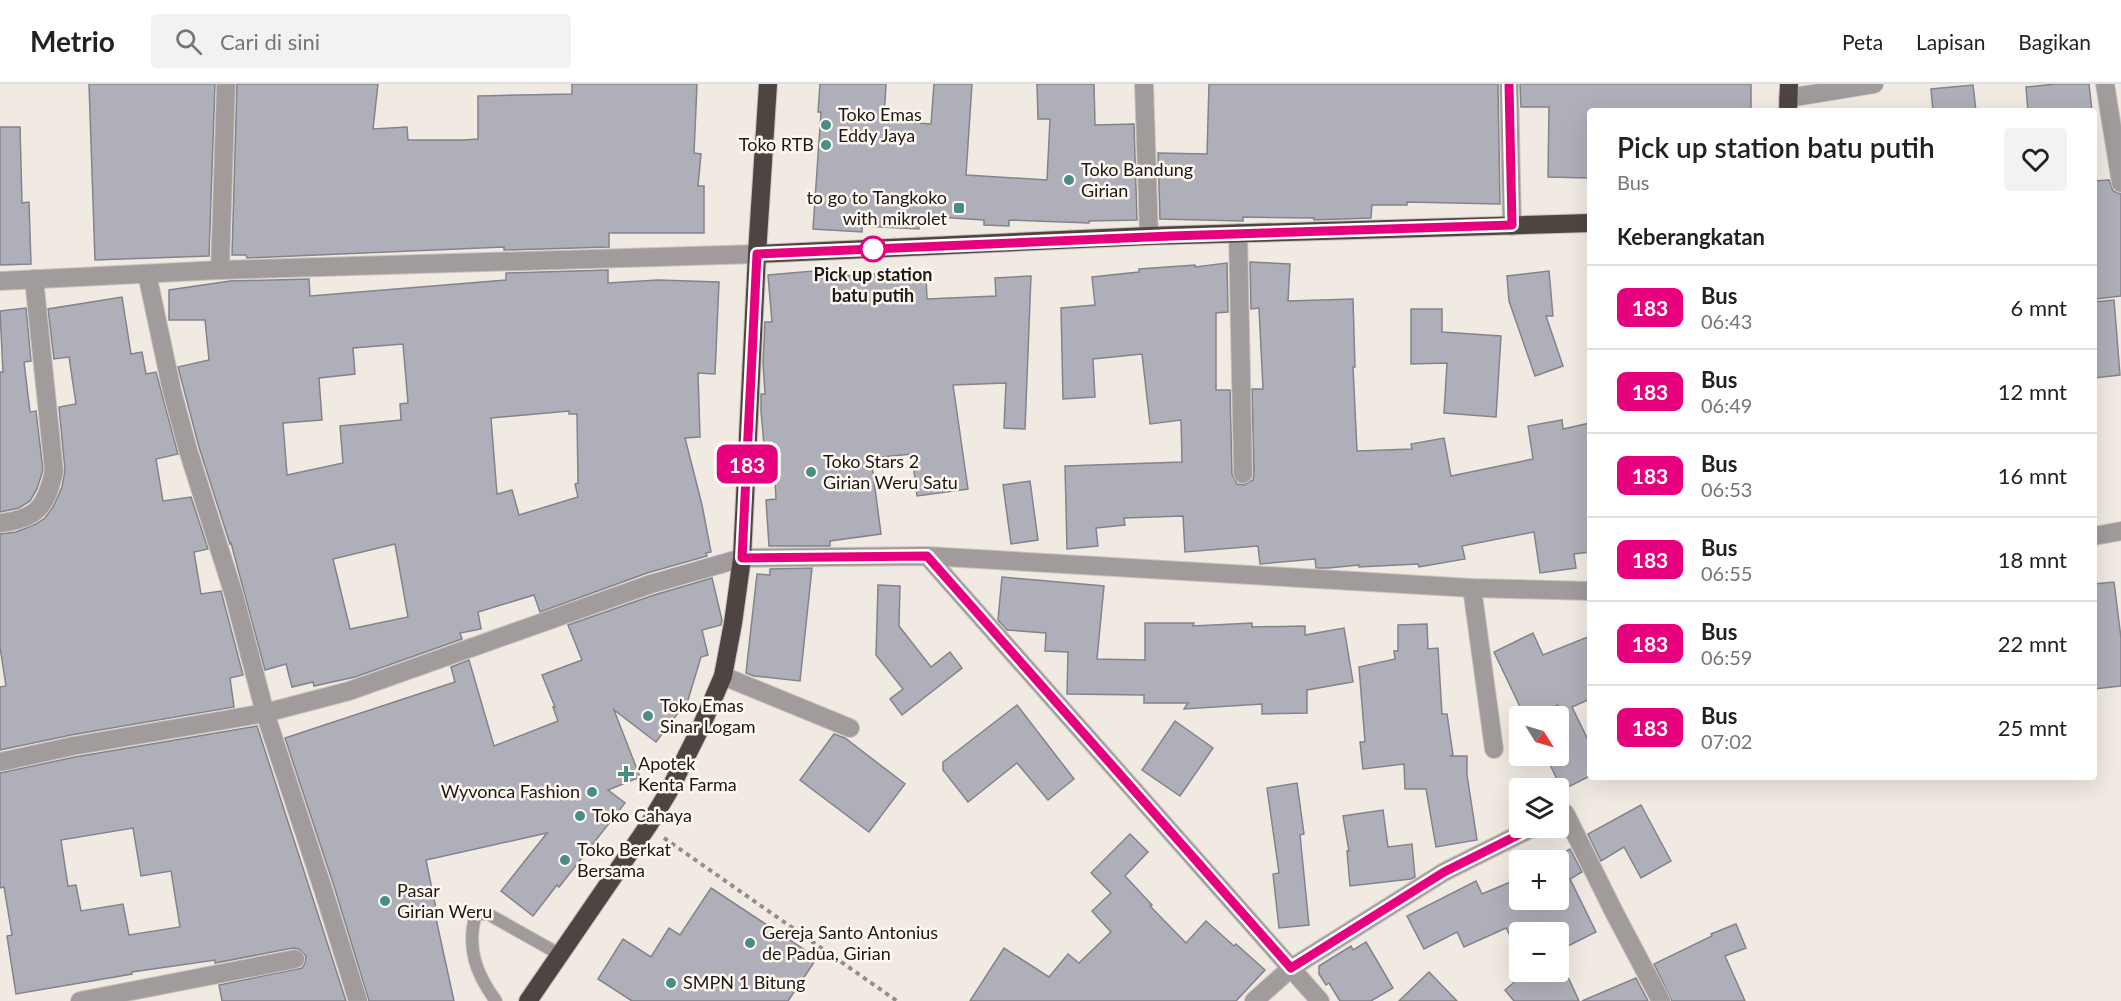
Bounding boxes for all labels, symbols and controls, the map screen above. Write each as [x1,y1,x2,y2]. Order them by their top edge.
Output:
search box [151,14,571,68]
text: Metrio [30,24,115,58]
icon: search [172,25,205,58]
text: Cari di sini [220,28,320,55]
text: Peta [1842,29,1883,54]
text: Lapisan [1916,29,1985,54]
text: Bagikan [2018,29,2091,54]
place label: Toko Emas Eddy Jaya [838,103,922,146]
marker: Toko Emas Eddy Jaya [819,118,833,132]
button: heart [2004,128,2067,191]
text: Pick up station batu putih [1617,130,1935,164]
place label: Toko RTB [739,133,814,155]
marker: Toko RTB [819,138,833,152]
place label: Toko Bandung Girian [1081,158,1193,201]
text: Bus [1617,170,1650,194]
marker: Toko Bandung Girian [1062,173,1076,187]
place label: to go to Tangkoko with mikrolet [806,186,948,229]
marker: to go to Tangkoko with mikrolet [952,201,966,215]
text: Keberangkatan [1617,223,1765,250]
marker: Pick up station batu putih [860,236,886,262]
place label: Pick up station batu putih [814,263,932,306]
text: Bus [1701,282,1737,309]
text: 6 mnt [2011,294,2067,321]
text: 183 [1632,295,1668,320]
text: 06:43 [1701,309,1752,333]
text: Bus [1701,366,1737,393]
text: 12 mnt [1998,378,2067,405]
text: 183 [1632,379,1668,404]
text: 06:49 [1701,393,1752,417]
line badge: 183 [712,444,782,484]
place label: Toko Stars 2 Girian Weru Satu [823,450,958,493]
text: Bus [1701,450,1737,477]
text: 183 [729,452,765,477]
text: 16 mnt [1998,462,2067,489]
text: 183 [1632,463,1668,488]
marker: Toko Stars 2 Girian Weru Satu [804,465,818,479]
text: 06:53 [1701,477,1752,501]
text: Bus [1701,534,1737,561]
text: 18 mnt [1998,546,2067,573]
text: 183 [1632,547,1668,572]
text: 06:55 [1701,561,1752,585]
text: Bus [1701,618,1737,645]
text: 22 mnt [1998,630,2067,657]
text: 183 [1632,631,1668,656]
text: 06:59 [1701,645,1752,669]
place label: Toko Emas Sinar Logam [660,694,756,737]
text: Bus [1701,702,1737,729]
north arrow [1509,706,1569,766]
map controls [1509,706,1569,982]
marker: Toko Emas Sinar Logam [641,709,655,723]
text: 25 mnt [1998,714,2067,741]
text: 183 [1632,715,1668,740]
text: 07:02 [1701,729,1752,753]
place label: Apotek Kenta Farma [638,752,737,795]
marker: Apotek Kenta Farma [619,767,633,781]
button: layers [1509,778,1569,838]
place label: Wyvonca Fashion [441,780,580,802]
marker: Wyvonca Fashion [585,785,599,799]
place label: Toko Cahaya [592,804,692,826]
marker: Toko Cahaya [573,809,587,823]
place label: Toko Berkat Bersama [577,838,672,881]
button: + [1509,850,1569,910]
marker: Toko Berkat Bersama [558,853,572,867]
place label: Pasar Girian Weru [397,879,492,922]
marker: Pasar Girian Weru [378,894,392,908]
place label: Gereja Santo Antonius de Padua, Girian [762,921,938,964]
button: − [1509,922,1569,982]
marker: Gereja Santo Antonius de Padua, Girian [743,936,757,950]
place label: SMPN 1 Bitung [683,971,805,993]
marker: SMPN 1 Bitung [664,976,678,990]

